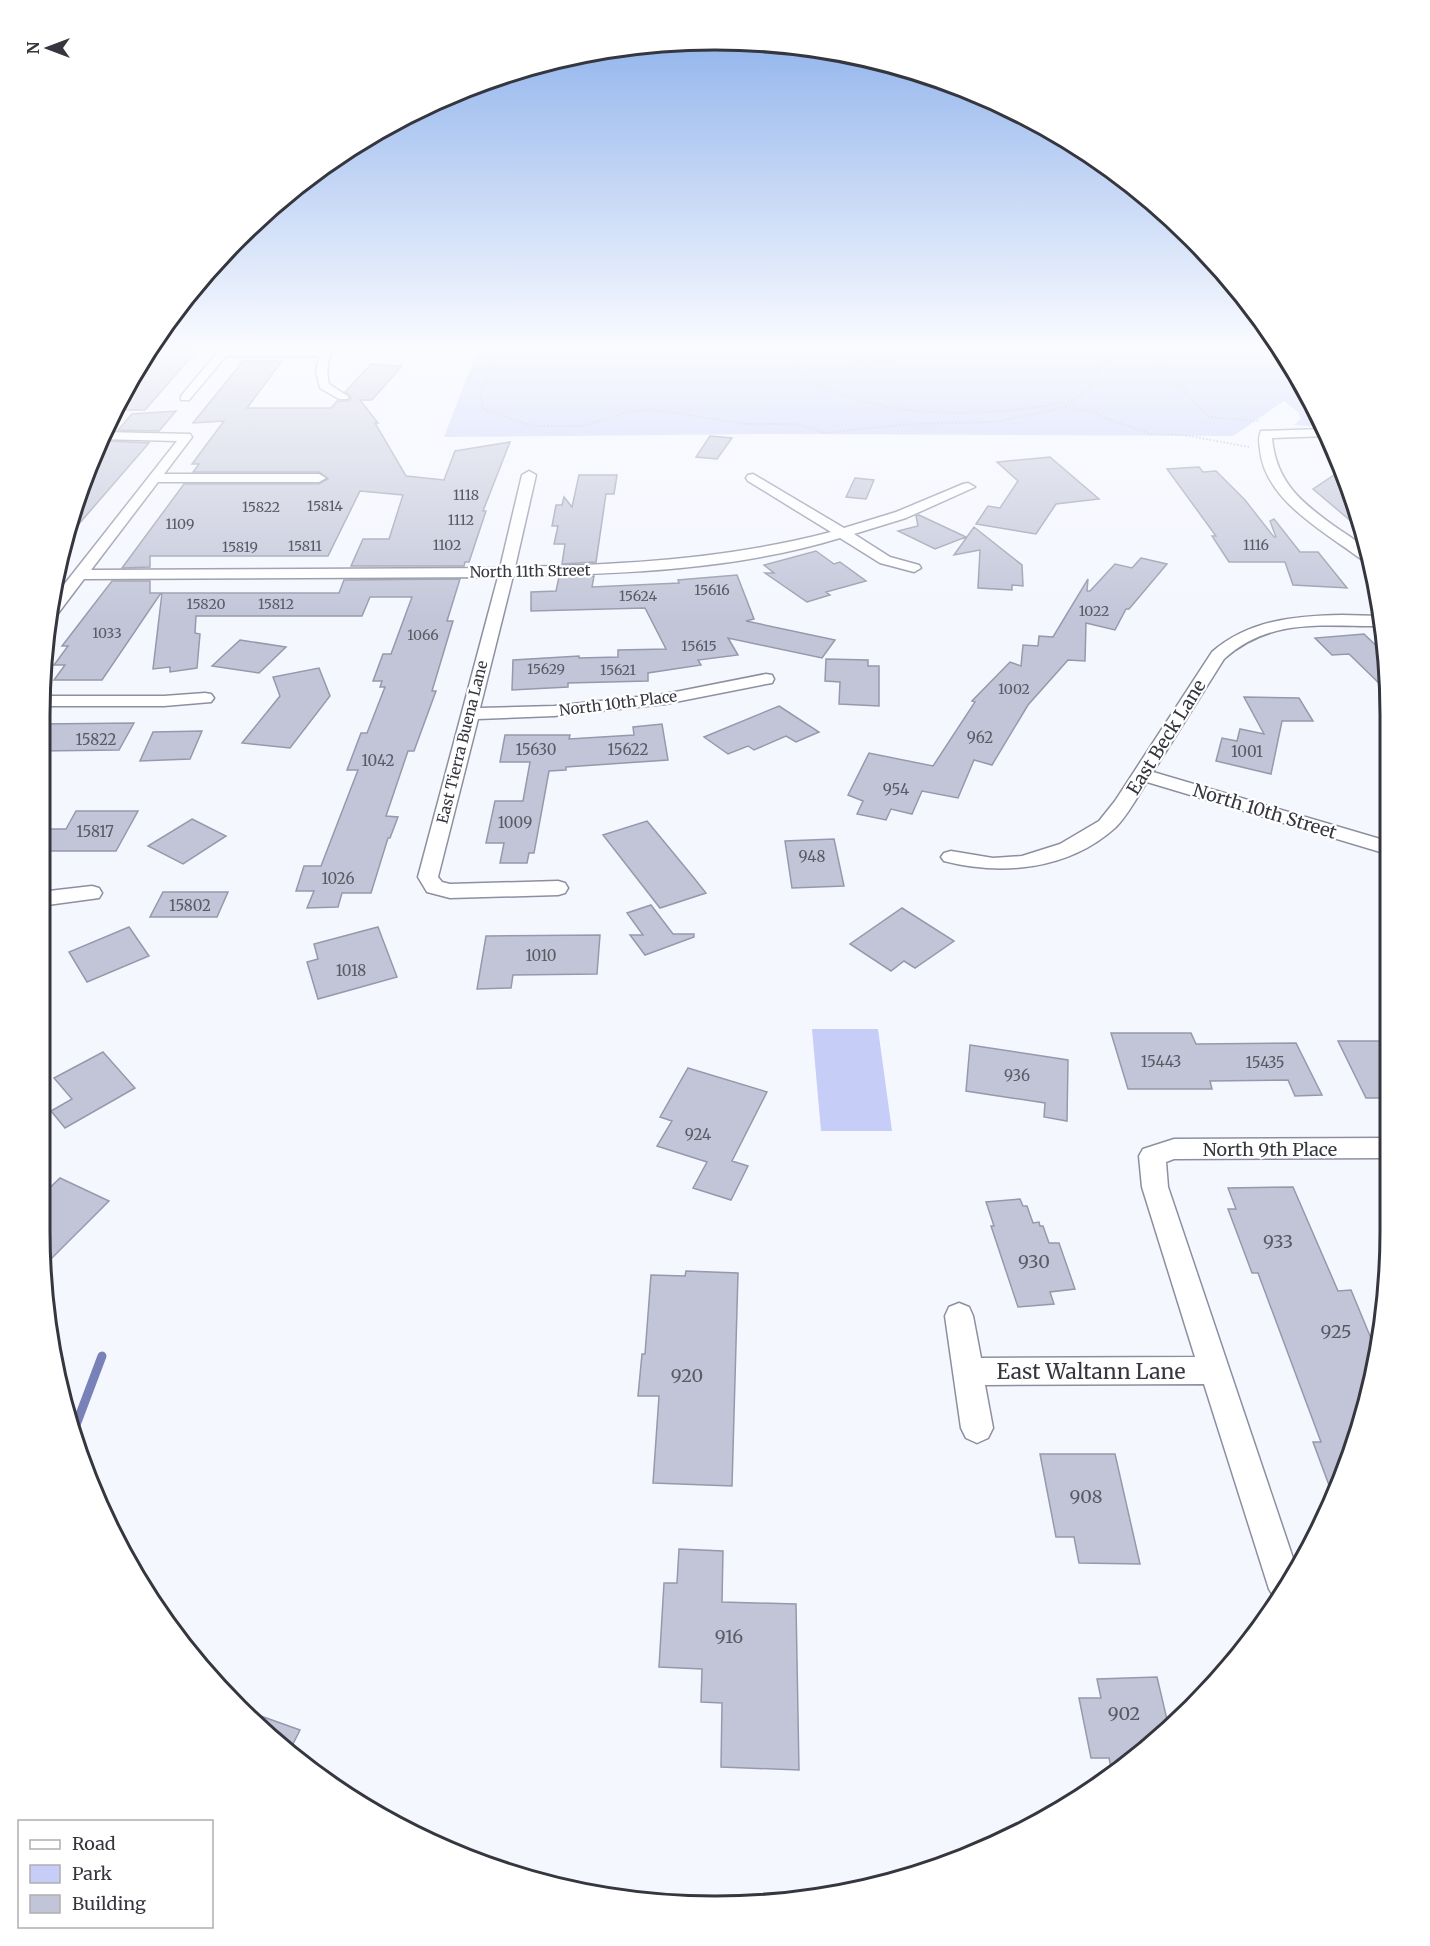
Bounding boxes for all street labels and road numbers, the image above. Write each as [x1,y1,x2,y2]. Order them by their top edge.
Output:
street label: North 11th Street [469,560,591,582]
street label: East Tierra Buena Lane [433,658,491,825]
street label: East Beck Lane [1121,675,1211,799]
street label: North 10th Place [558,686,678,720]
street label: North 10th Street [1190,778,1340,844]
street label: North 9th Place [1203,1138,1337,1161]
street label: East Waltann Lane [997,1358,1185,1385]

